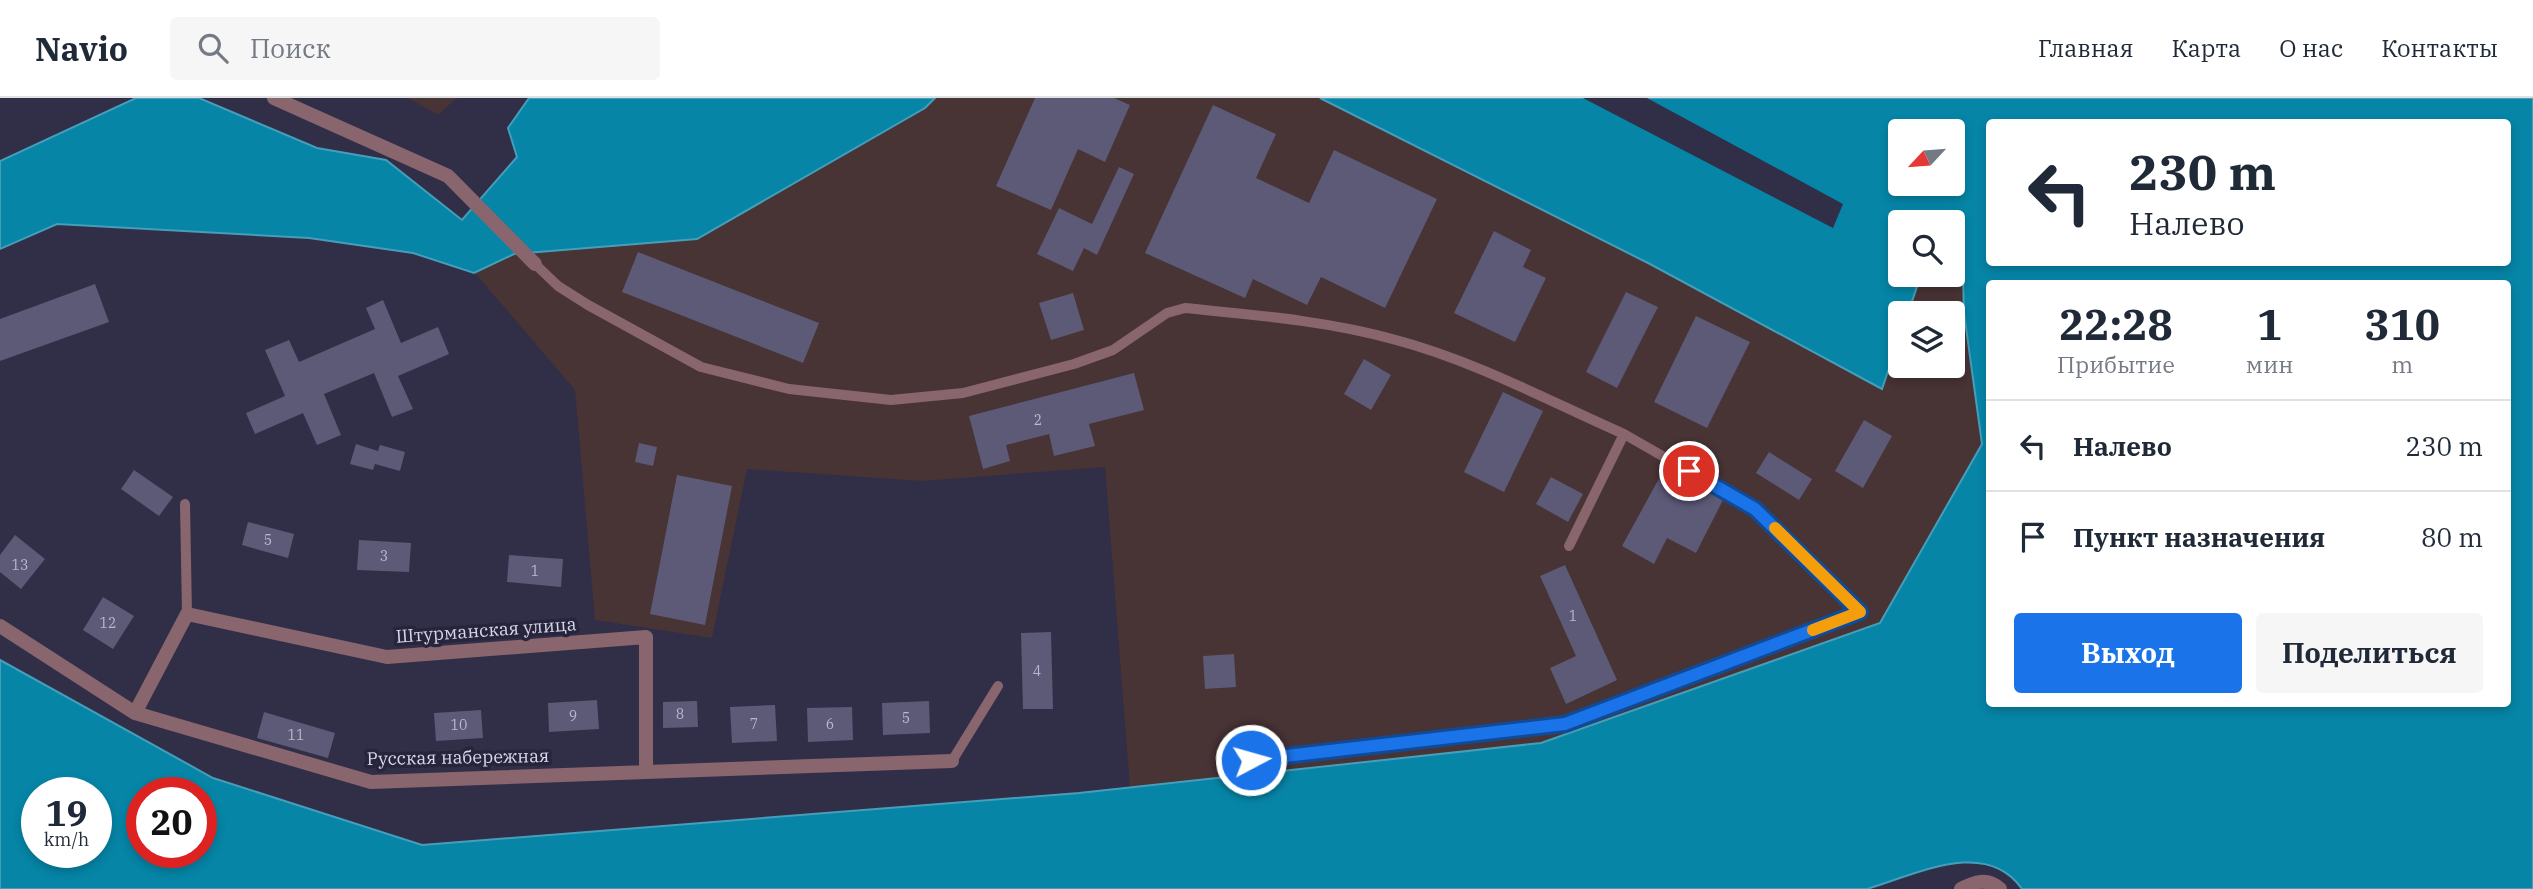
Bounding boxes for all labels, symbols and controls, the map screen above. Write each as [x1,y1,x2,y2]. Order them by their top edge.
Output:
search box [170,17,660,80]
text: Navio [35,27,128,70]
icon: search [194,29,232,67]
text: Поиск [250,31,331,65]
text: Главная [2038,32,2134,64]
text: Карта [2172,32,2241,64]
text: О нас [2279,32,2343,64]
text: Контакты [2381,32,2498,64]
north arrow [1888,119,1965,196]
map controls [1888,119,1965,378]
text: 230 m [2129,140,2276,203]
icon: left [2014,147,2105,238]
text: Налево [2129,202,2245,244]
button: search [1888,210,1965,287]
text: 22:28 [2059,297,2173,352]
text: 1 [2257,297,2282,352]
text: 310 [2364,297,2440,352]
button: layers [1888,301,1965,378]
text: Прибытие [2057,349,2175,379]
text: мин [2246,349,2294,379]
text: m [2391,349,2413,379]
house number: 2 [1034,411,1042,429]
icon: left [2014,427,2052,465]
text: Налево [2073,429,2172,463]
text: 230 m [2405,429,2483,463]
pin [1659,441,1719,501]
icon: arrive [1670,452,1708,490]
icon: arrive [2014,518,2052,556]
text: Пункт назначения [2073,520,2325,554]
text: 80 m [2421,520,2483,554]
house number: 5 [264,531,272,549]
house number: 3 [380,547,388,565]
house number: 13 [12,556,28,574]
house number: 1 [531,562,539,580]
house number: 1 [1569,607,1577,625]
street label: Штурманская улица [395,612,577,648]
button: Выход [2014,613,2242,693]
button: Поделиться [2256,613,2483,693]
house number: 12 [100,614,116,632]
house number: 4 [1033,662,1041,680]
house number: 8 [676,705,684,723]
house number: 9 [569,707,577,725]
house number: 5 [902,709,910,727]
house number: 7 [750,715,758,733]
house number: 6 [826,715,834,733]
house number: 10 [451,716,467,734]
position arrow [1214,723,1288,797]
house number: 11 [288,726,304,744]
street label: Русская набережная [366,744,550,770]
speed limit sign: 20 [126,777,217,868]
text: 19 [45,790,88,836]
text: km/h [44,828,89,851]

